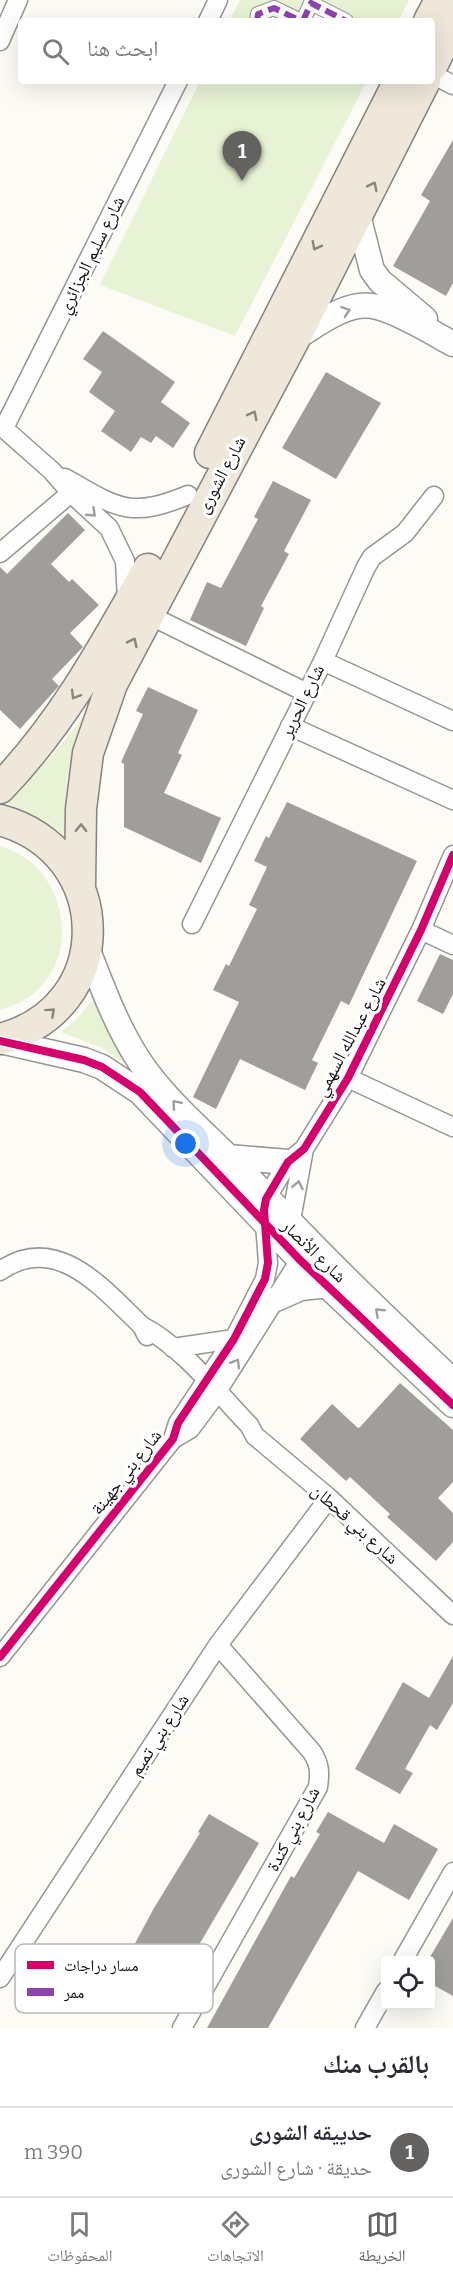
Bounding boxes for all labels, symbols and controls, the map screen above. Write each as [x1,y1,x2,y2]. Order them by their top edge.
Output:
search box [18,18,435,84]
icon: search [39,35,72,68]
text: ابحث هنا [87,35,158,62]
pin: 1 [222,132,262,181]
one-way arrow [366,182,377,192]
street label: شارع سليم الجزائري [53,192,132,319]
one-way arrow [312,239,323,250]
one-way arrow [340,305,351,318]
one-way arrow [246,410,258,421]
street label: شارع الشورى [191,433,251,517]
one-way arrow [85,506,96,517]
one-way arrow [125,638,137,649]
street label: شارع الحرير [274,661,329,742]
one-way arrow [70,689,82,699]
one-way arrow [75,824,87,833]
street label: شارع عبدالله السهمي [309,974,394,1102]
one-way arrow [44,1008,55,1019]
one-way arrow [173,1100,184,1111]
your location [171,1129,200,1158]
one-way arrow [291,1180,304,1190]
street label: شارع الأنصار [276,1214,351,1287]
one-way arrow [376,1308,386,1319]
one-way arrow [229,1358,240,1369]
street label: شارع بني جهينة [86,1425,169,1521]
street label: شارع بني قحطان [304,1479,403,1572]
street label: شارع بني تميم [124,1690,197,1782]
street label: شارع بني كندة [262,1783,328,1877]
legend [15,1944,213,2013]
text: مسار دراجات [64,1956,139,1975]
map controls [381,1956,435,2010]
button: locate [381,1956,435,2010]
text: ممر [63,1983,84,2002]
text: بالقرب منك [323,2049,429,2080]
text: حدييقه الشورى [249,2119,372,2146]
text: 390 m [24,2140,83,2164]
text: 1 [405,2140,414,2164]
text: حديقة · شارع الشورى [220,2156,372,2180]
tab: المحفوظات [47,2208,112,2271]
tab: الاتجاهات [207,2208,264,2271]
tab: الخريطة [359,2208,406,2271]

